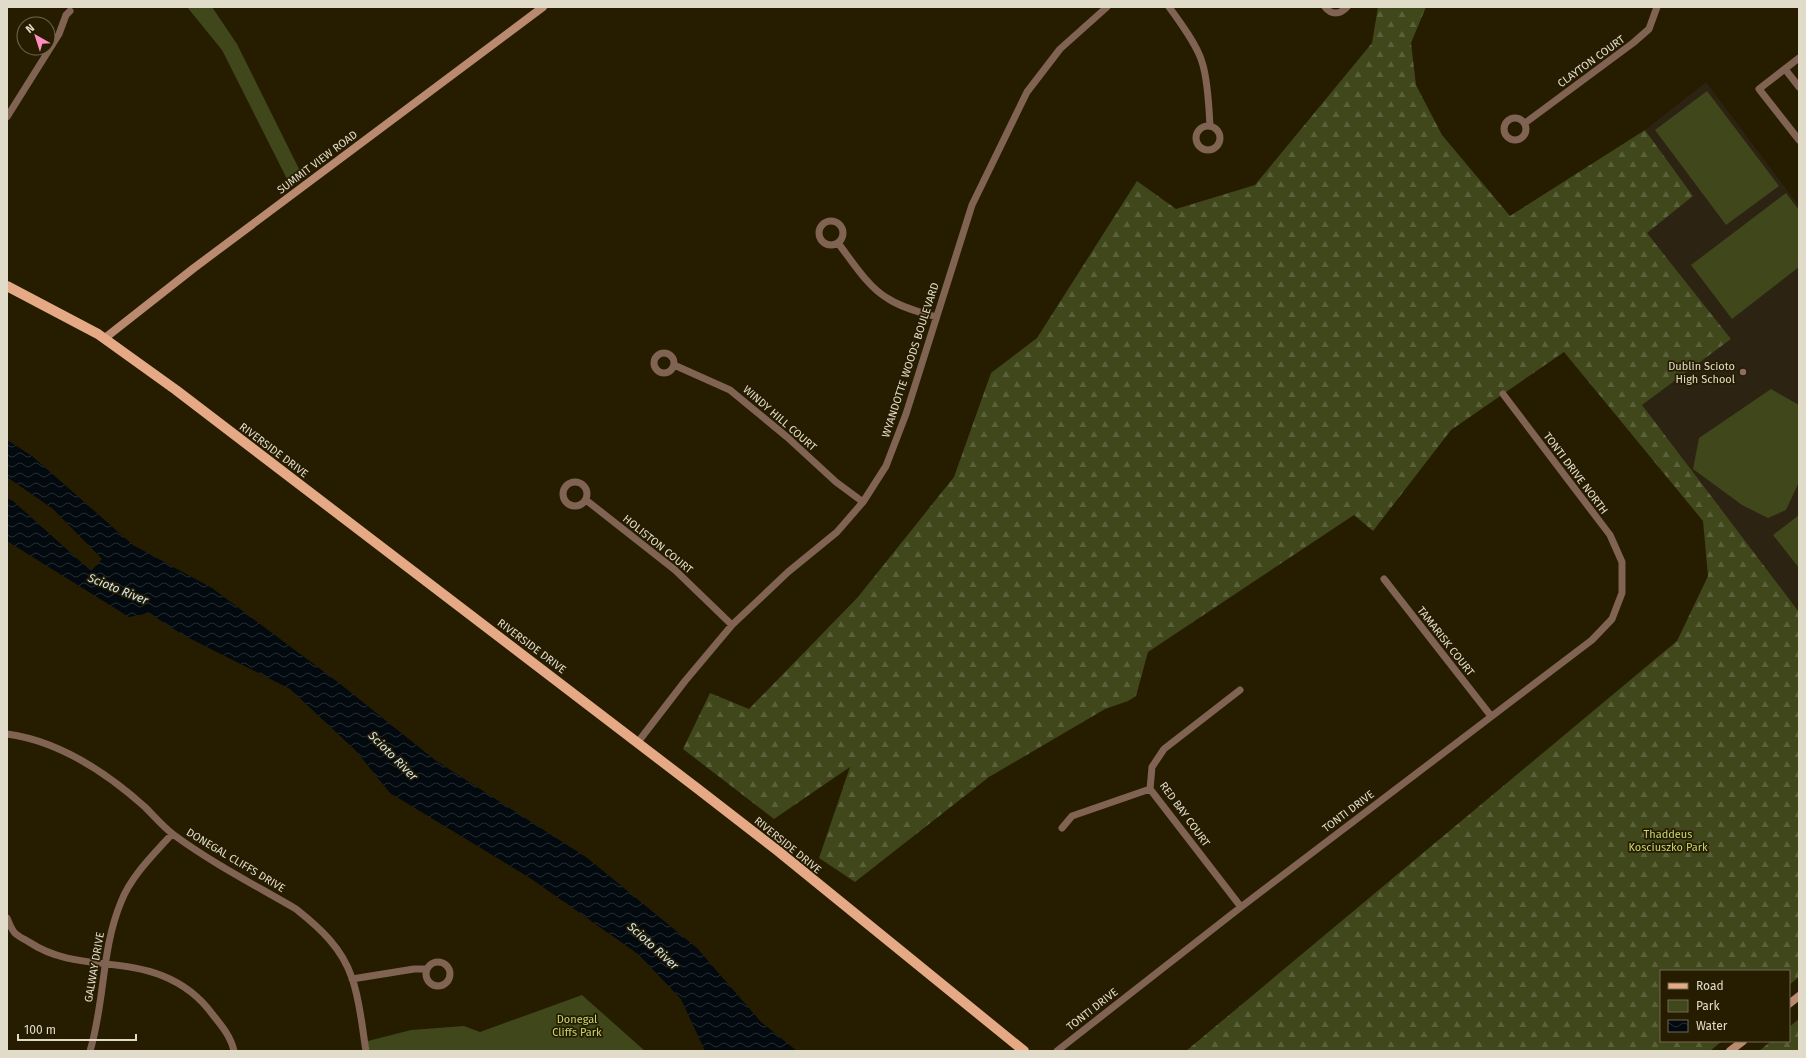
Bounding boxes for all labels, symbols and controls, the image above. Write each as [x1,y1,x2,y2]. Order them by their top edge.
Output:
north arrow [16,16,56,56]
text: N [23,21,37,36]
street label: CLAYTON COURT [1555,33,1628,90]
street label: SUMMIT VIEW ROAD [275,128,360,197]
street label: WYANDOTTE WOODS BOULEVARD [879,281,942,439]
place label: Dublin Scioto High School [1668,360,1735,386]
marker: Dublin Scioto High School [1738,367,1748,377]
street label: WINDY HILL COURT [740,383,819,454]
street label: RIVERSIDE DRIVE [237,420,311,481]
street label: TONTI DRIVE NORTH [1541,430,1611,517]
street label: HOLISTON COURT [620,512,695,577]
water label: Scioto River [85,570,150,608]
street label: TAMARISK COURT [1414,604,1477,679]
street label: RIVERSIDE DRIVE [495,616,569,677]
water label: Scioto River [365,728,421,784]
street label: RED BAY COURT [1157,779,1213,849]
street label: TONTI DRIVE [1320,788,1377,835]
street label: RIVERSIDE DRIVE [752,814,824,876]
street label: DONEGAL CLIFFS DRIVE [184,826,288,895]
park label: Thaddeus Kosciuszko Park [1628,828,1708,854]
water label: Scioto River [624,919,682,973]
street label: GALWAY DRIVE [82,931,107,1003]
legend [1660,970,1790,1042]
text: Road [1696,979,1724,993]
street label: TONTI DRIVE [1064,985,1121,1033]
text: Park [1696,999,1720,1013]
park label: Donegal Cliffs Park [552,1013,602,1039]
scale bar [18,1016,136,1042]
text: Water [1696,1019,1728,1033]
text: 100 m [24,1023,56,1037]

